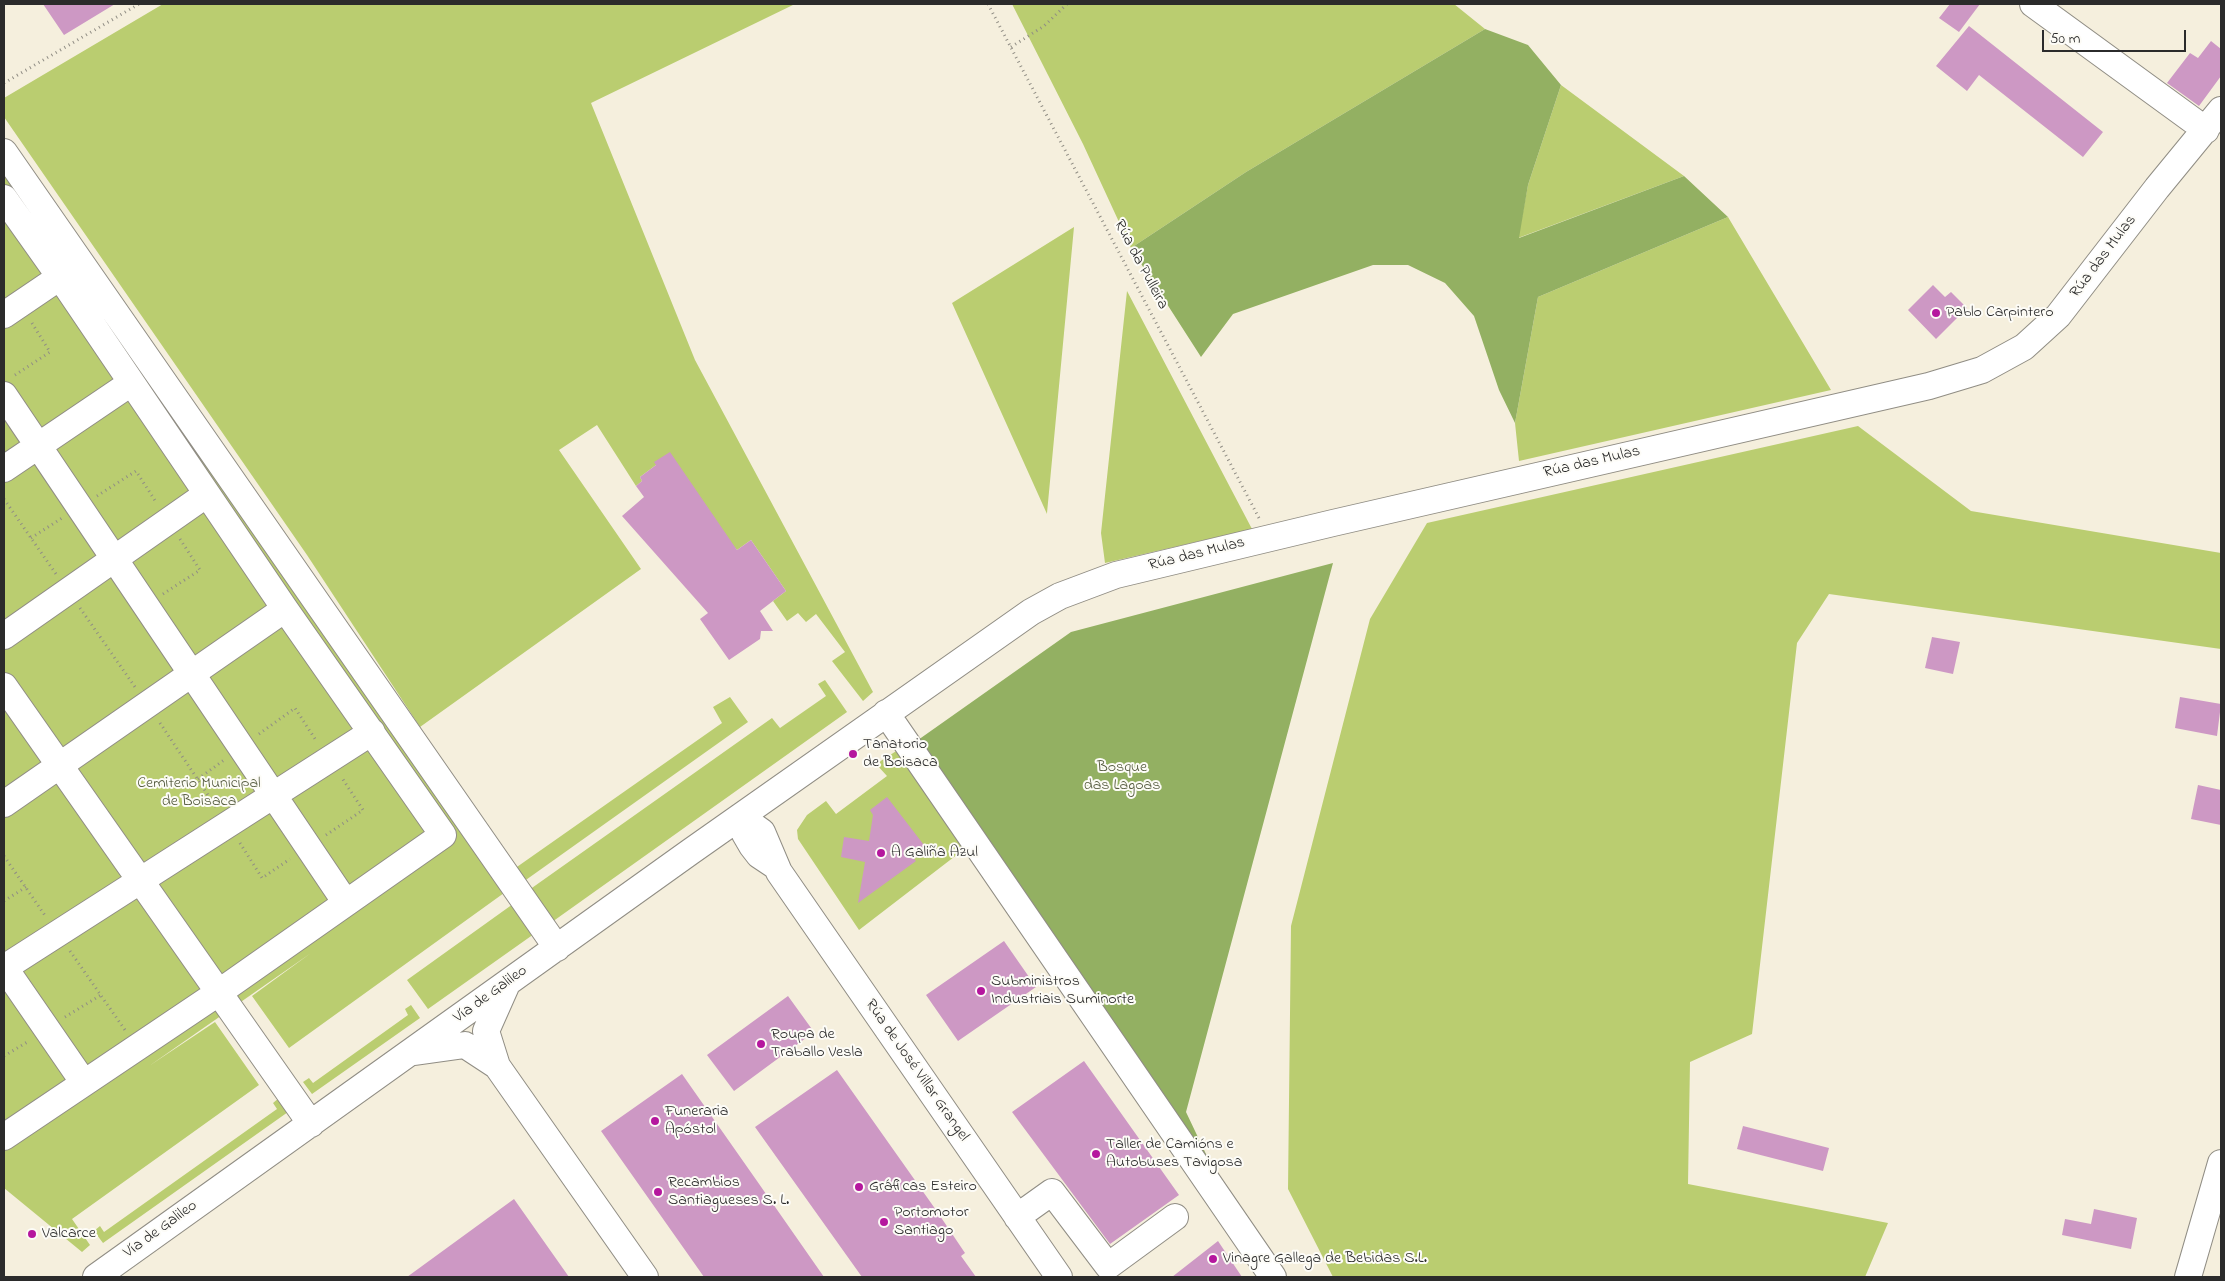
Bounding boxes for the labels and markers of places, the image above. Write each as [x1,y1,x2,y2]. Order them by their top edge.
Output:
place label: Pablo Carpintero [1946,303,2054,323]
marker: Pablo Carpintero [1930,307,1942,319]
place label: Tanatorio de Boisaca [863,735,938,773]
marker: Tanatorio de Boisaca [847,748,859,760]
place label: A Galiña Azul [891,843,978,863]
marker: A Galiña Azul [875,847,887,859]
place label: Subministros Industriais Suminorte [991,972,1134,1010]
marker: Subministros Industriais Suminorte [975,985,987,997]
place label: Roupa de Traballo Vesla [771,1025,863,1063]
marker: Roupa de Traballo Vesla [755,1038,767,1050]
place label: Funeraria Apóstol [665,1102,728,1140]
marker: Funeraria Apóstol [649,1115,661,1127]
place label: Taller de Camións e Autobuses Tavigosa [1106,1135,1242,1173]
marker: Taller de Camións e Autobuses Tavigosa [1090,1148,1102,1160]
place label: Recambios Santiagueses S. L. [668,1173,789,1211]
place label: Gráficas Esteiro [869,1177,977,1197]
marker: Gráficas Esteiro [853,1181,865,1193]
marker: Recambios Santiagueses S. L. [652,1186,664,1198]
place label: Portomotor Santiago [894,1203,969,1241]
marker: Portomotor Santiago [878,1216,890,1228]
place label: Valcarce [42,1224,96,1244]
marker: Valcarce [26,1228,38,1240]
place label: Vinagre Gallega de Bebidas S.L. [1223,1249,1427,1269]
marker: Vinagre Gallega de Bebidas S.L. [1207,1253,1219,1265]

